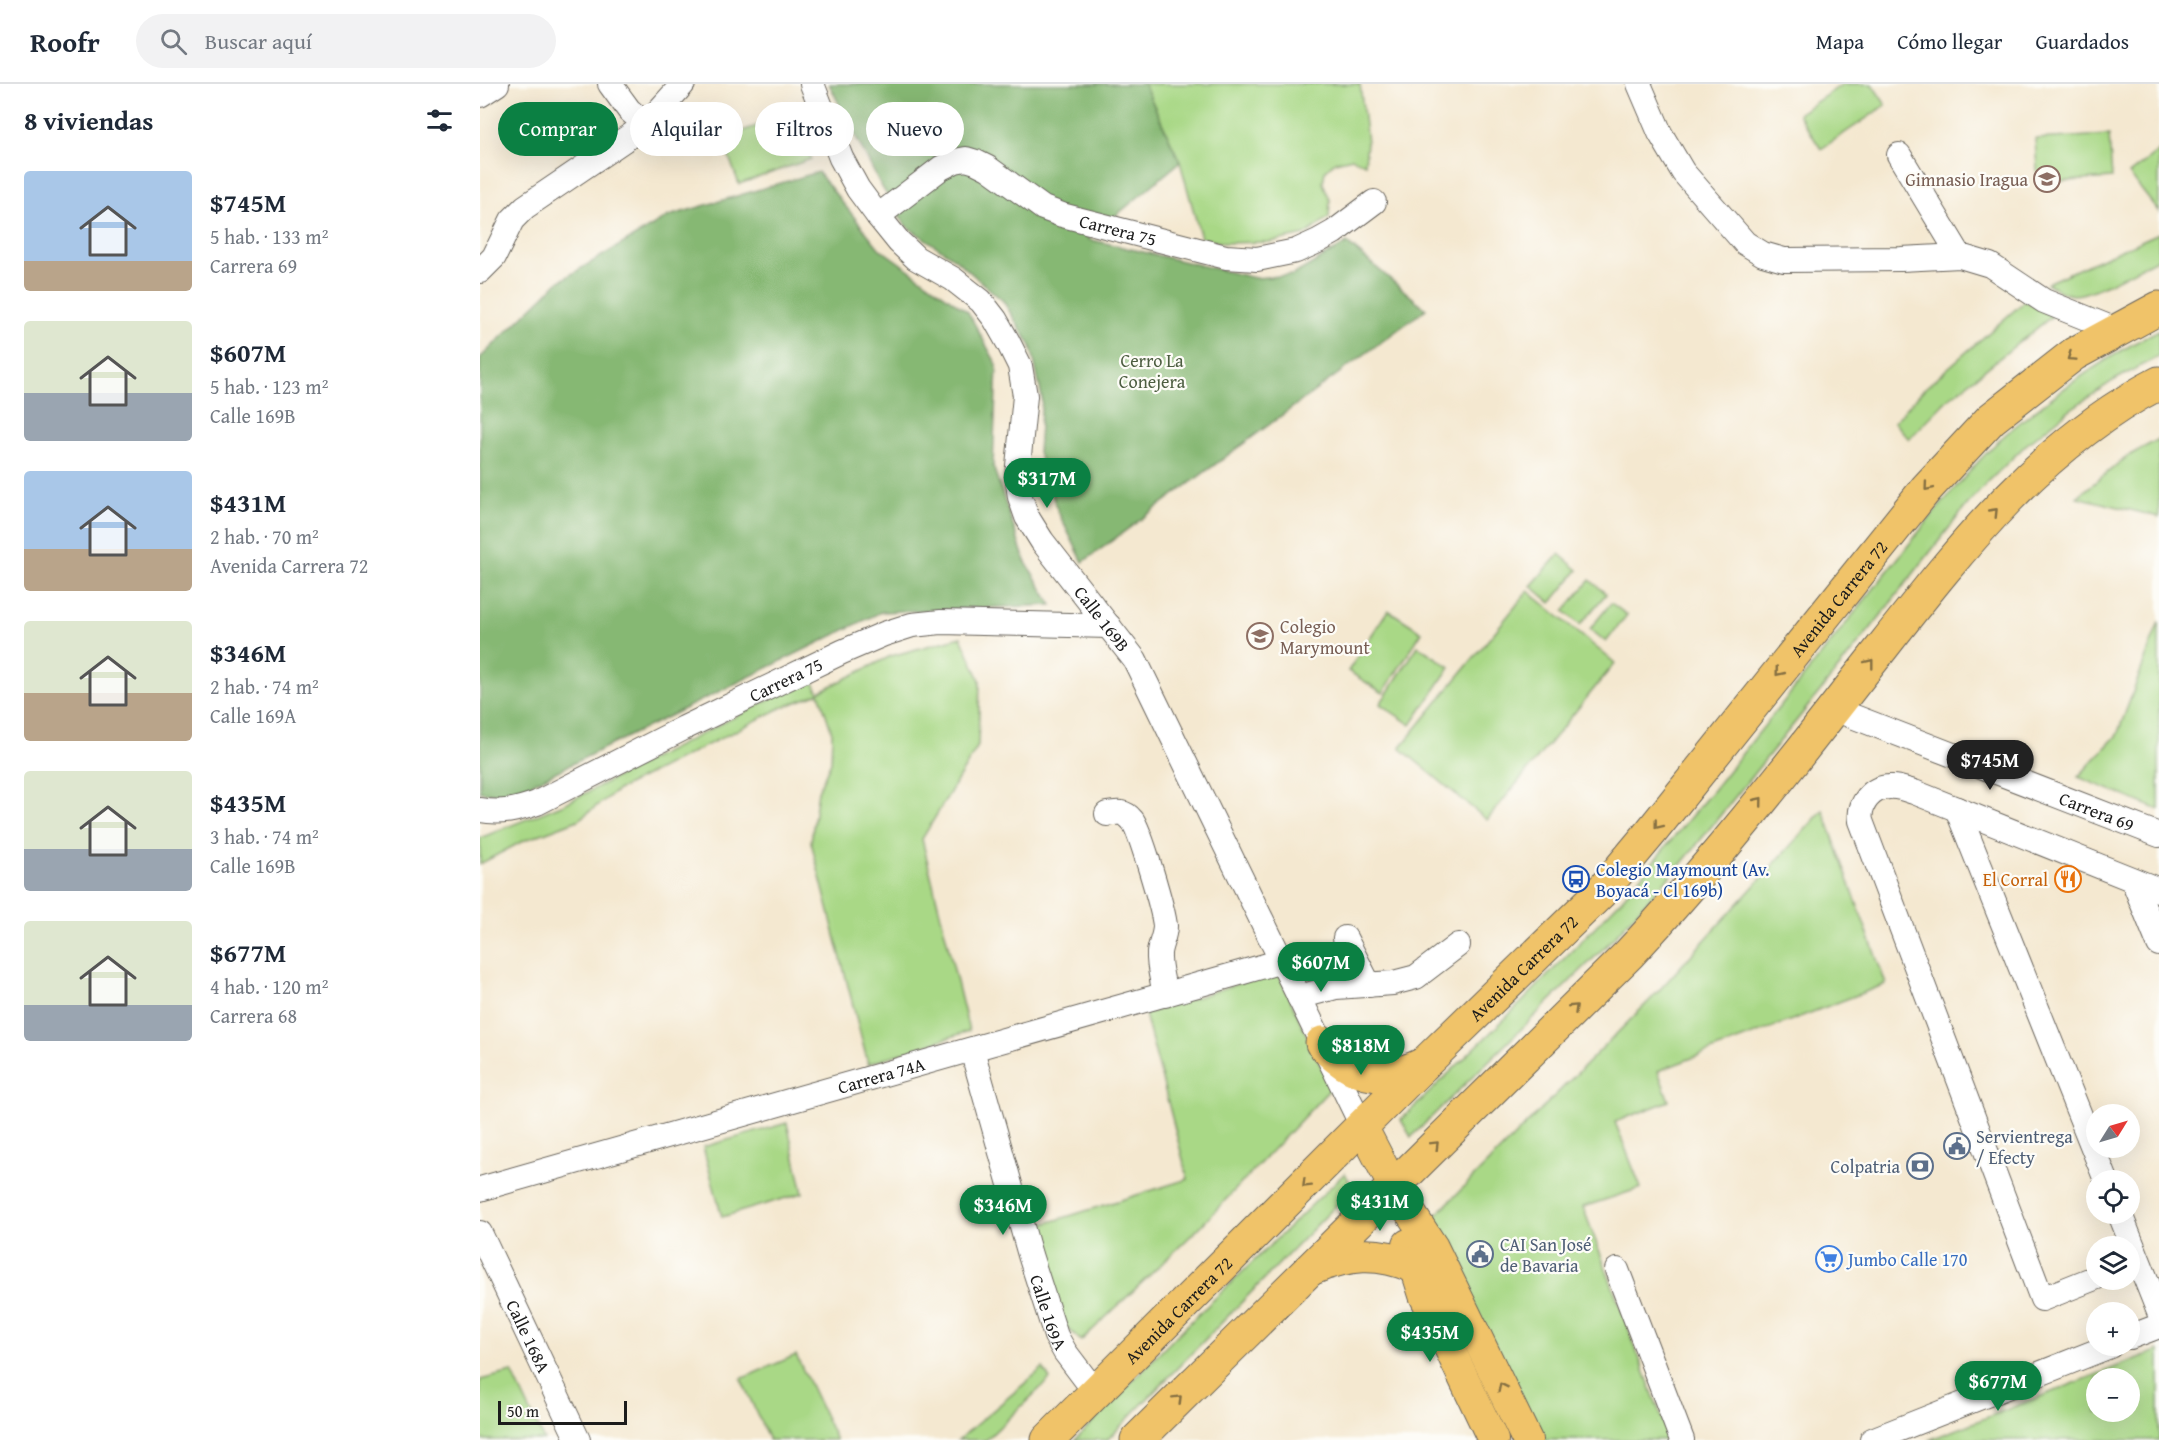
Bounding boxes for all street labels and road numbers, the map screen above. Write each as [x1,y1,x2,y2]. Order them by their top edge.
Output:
street label: Carrera 75 [1077,207,1159,252]
street label: Avenida Carrera 72 [1783,534,1893,663]
street label: Calle 169B [1068,580,1137,657]
street label: Carrera 75 [744,650,827,708]
street label: Carrera 69 [2055,784,2138,838]
street label: Avenida Carrera 72 [1463,908,1584,1027]
street label: Carrera 74A [834,1050,928,1100]
street label: Avenida Carrera 72 [1118,1250,1238,1370]
street label: Calle 169A [1024,1271,1075,1355]
street label: Calle 168A [500,1295,558,1377]

